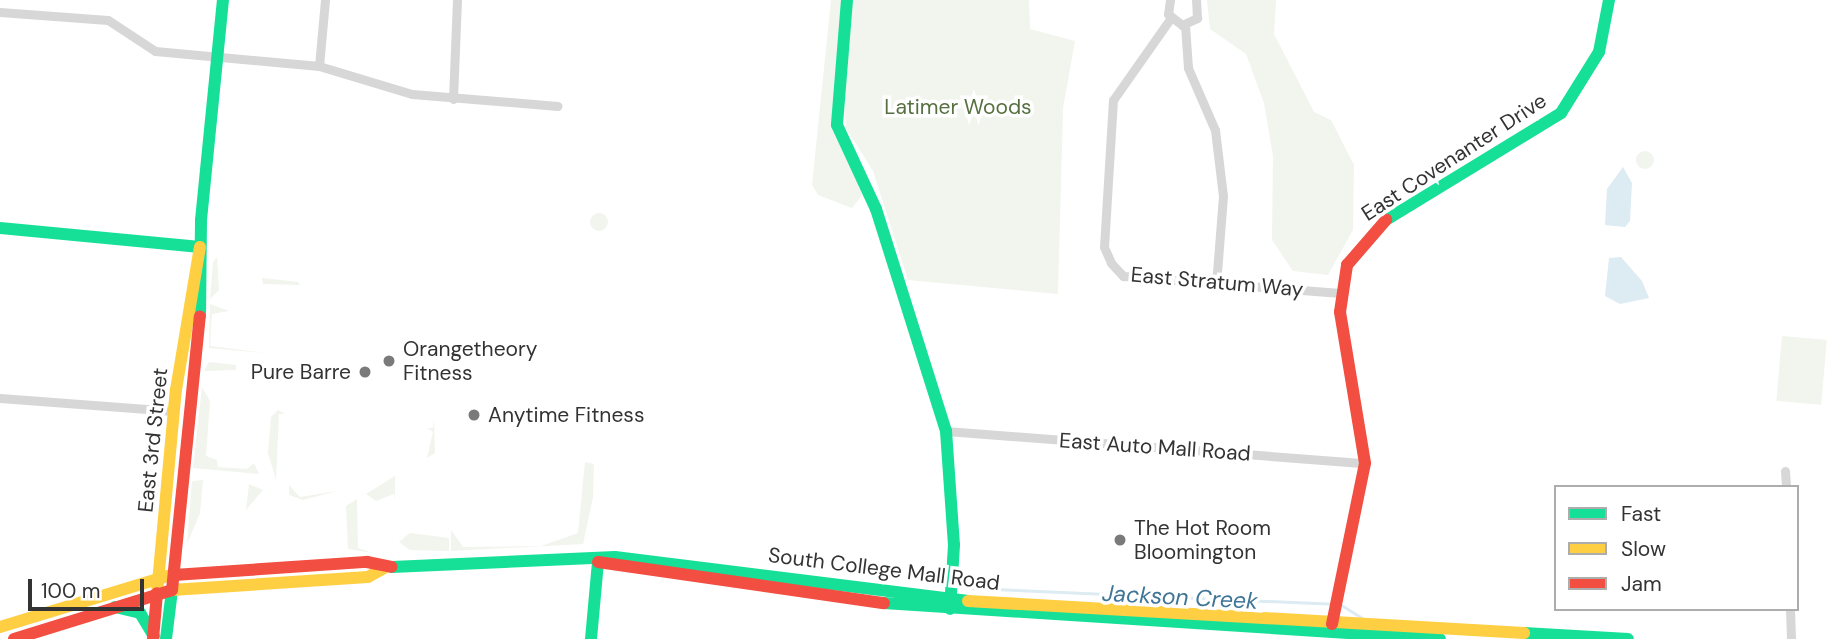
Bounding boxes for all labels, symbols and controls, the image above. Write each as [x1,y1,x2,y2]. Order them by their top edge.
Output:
street label: East Covenanter Drive [1357,88,1551,226]
park label: Latimer Woods [884,94,1032,120]
street label: East Stratum Way [1130,262,1304,302]
place label: Orangetheory Fitness [403,336,538,386]
marker: Orangetheory Fitness [381,353,397,369]
place label: Pure Barre [251,359,351,385]
marker: Pure Barre [357,364,373,380]
street label: East 3rd Street [133,366,173,514]
place label: Anytime Fitness [488,402,644,428]
marker: Anytime Fitness [466,407,482,423]
street label: East Auto Mall Road [1058,428,1252,466]
legend [1554,485,1799,611]
text: Fast [1621,500,1661,528]
place label: The Hot Room Bloomington [1134,515,1271,565]
marker: The Hot Room Bloomington [1112,532,1128,548]
text: Slow [1621,535,1666,563]
street label: South College Mall Road [767,542,1001,596]
scale bar [32,566,147,610]
text: Jam [1621,570,1662,598]
text: 100 m [41,577,101,605]
water label: Jackson Creek [1101,579,1259,615]

